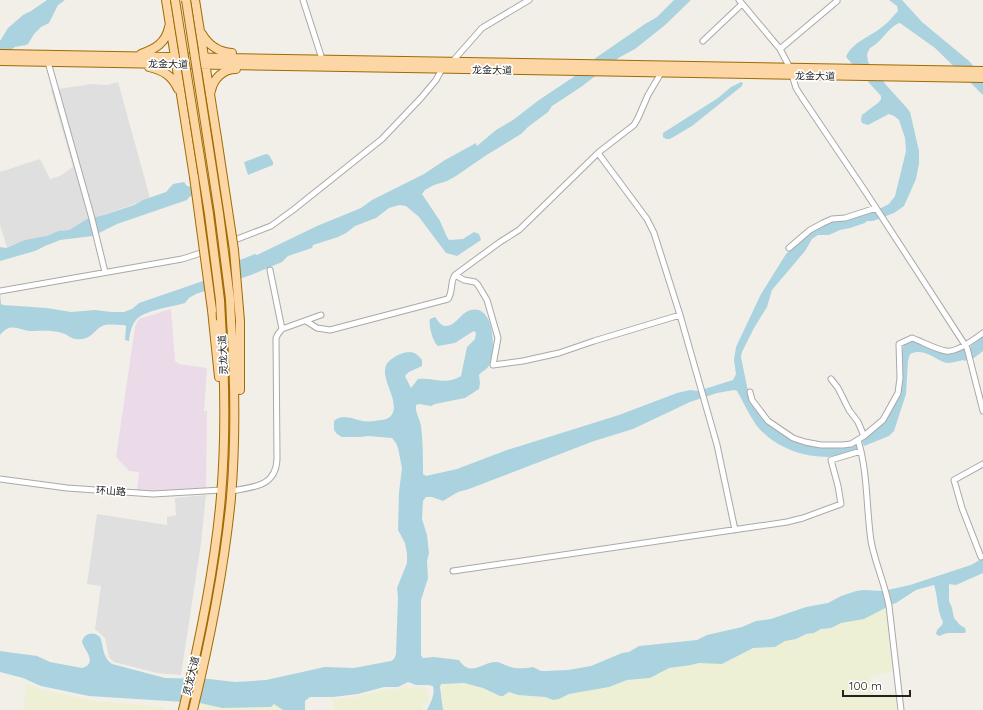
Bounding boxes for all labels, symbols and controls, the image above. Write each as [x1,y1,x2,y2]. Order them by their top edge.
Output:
street label: 龙金大道 [148,57,188,71]
street label: 龙金大道 [472,63,512,77]
street label: 龙金大道 [795,69,835,83]
street label: 灵龙大道 [215,335,231,375]
street label: 环山路 [96,483,126,499]
street label: 灵龙大道 [180,655,202,697]
scale bar [843,672,910,698]
text: 100 m [849,678,882,693]

